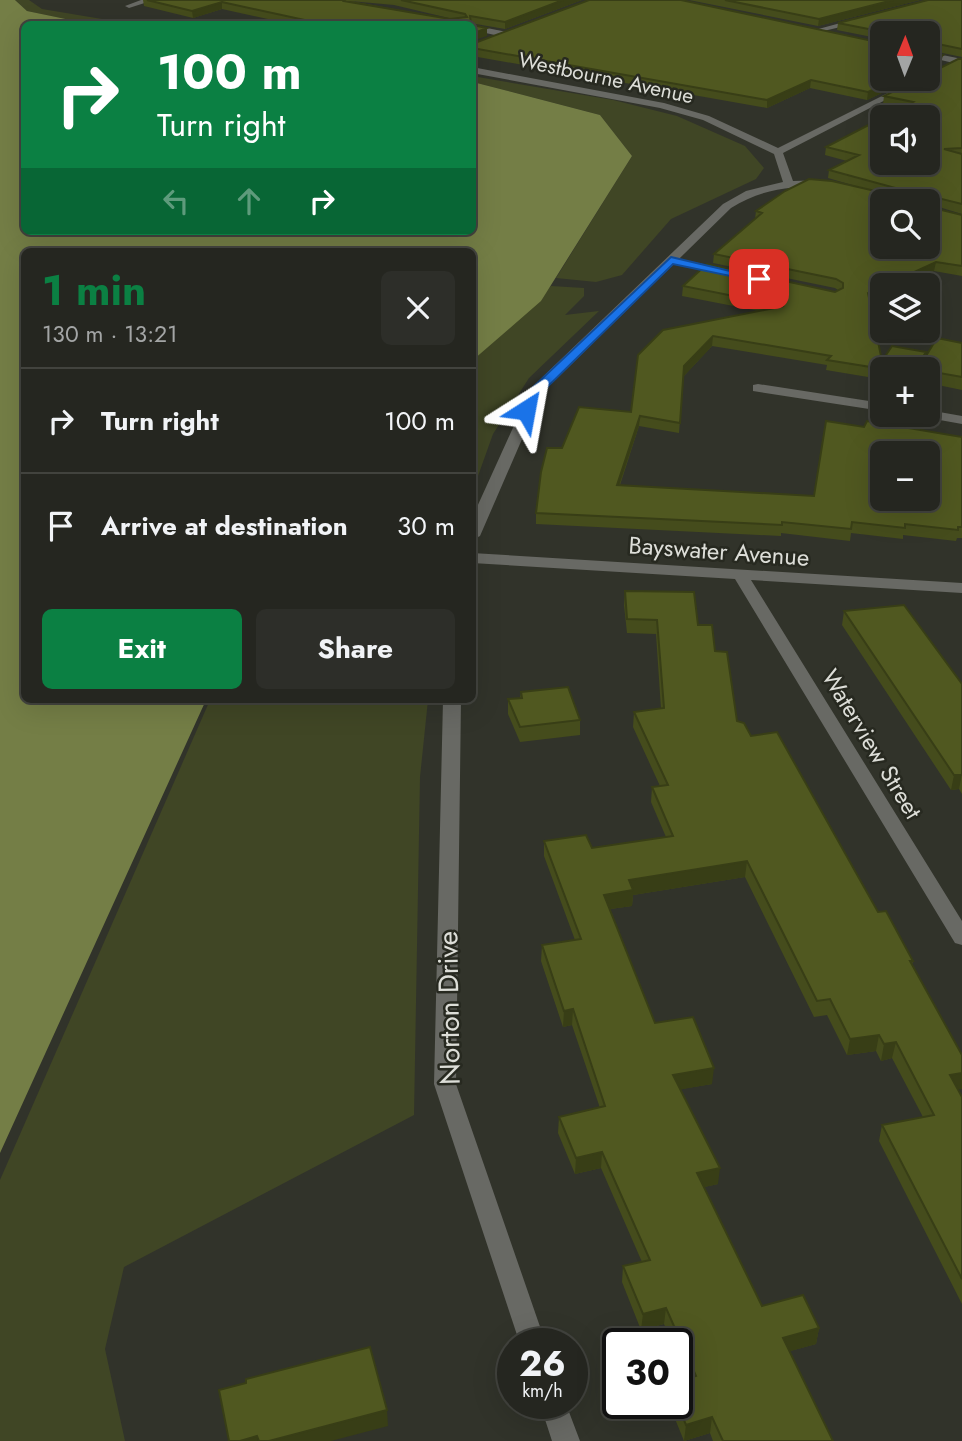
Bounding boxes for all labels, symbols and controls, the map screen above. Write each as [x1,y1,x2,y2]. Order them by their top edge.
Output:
north arrow [870,21,940,91]
map controls [870,21,940,511]
text: 100 m [157,37,302,107]
street label: Westbourne Avenue [516,45,697,111]
icon: right [42,49,133,140]
text: Turn right [157,102,286,148]
button: sound [870,105,940,175]
icon: left [157,182,195,220]
icon: ahead [230,182,268,220]
icon: right [303,182,341,220]
button: search [870,189,940,259]
pin [729,249,789,309]
text: 1 min [42,260,146,321]
icon: arrive [740,260,778,298]
button: close [381,271,455,345]
button: layers [870,273,940,343]
text: 130 m · 13:21 [42,317,178,351]
button: + [870,357,940,427]
position arrow [489,373,563,447]
icon: right [42,402,80,440]
text: Turn right [101,402,219,440]
text: 100 m [384,402,455,440]
button: − [870,441,940,511]
icon: arrive [42,507,80,545]
text: Arrive at destination [101,507,348,545]
text: 30 m [397,507,455,545]
street label: Bayswater Avenue [627,527,811,575]
button: Exit [42,609,242,689]
button: Share [256,609,455,689]
street label: Waterview Street [813,662,931,826]
street label: Norton Drive [427,931,471,1085]
speed limit sign: 30 [602,1328,693,1419]
text: 26 [519,1339,566,1389]
text: km/h [522,1378,563,1404]

